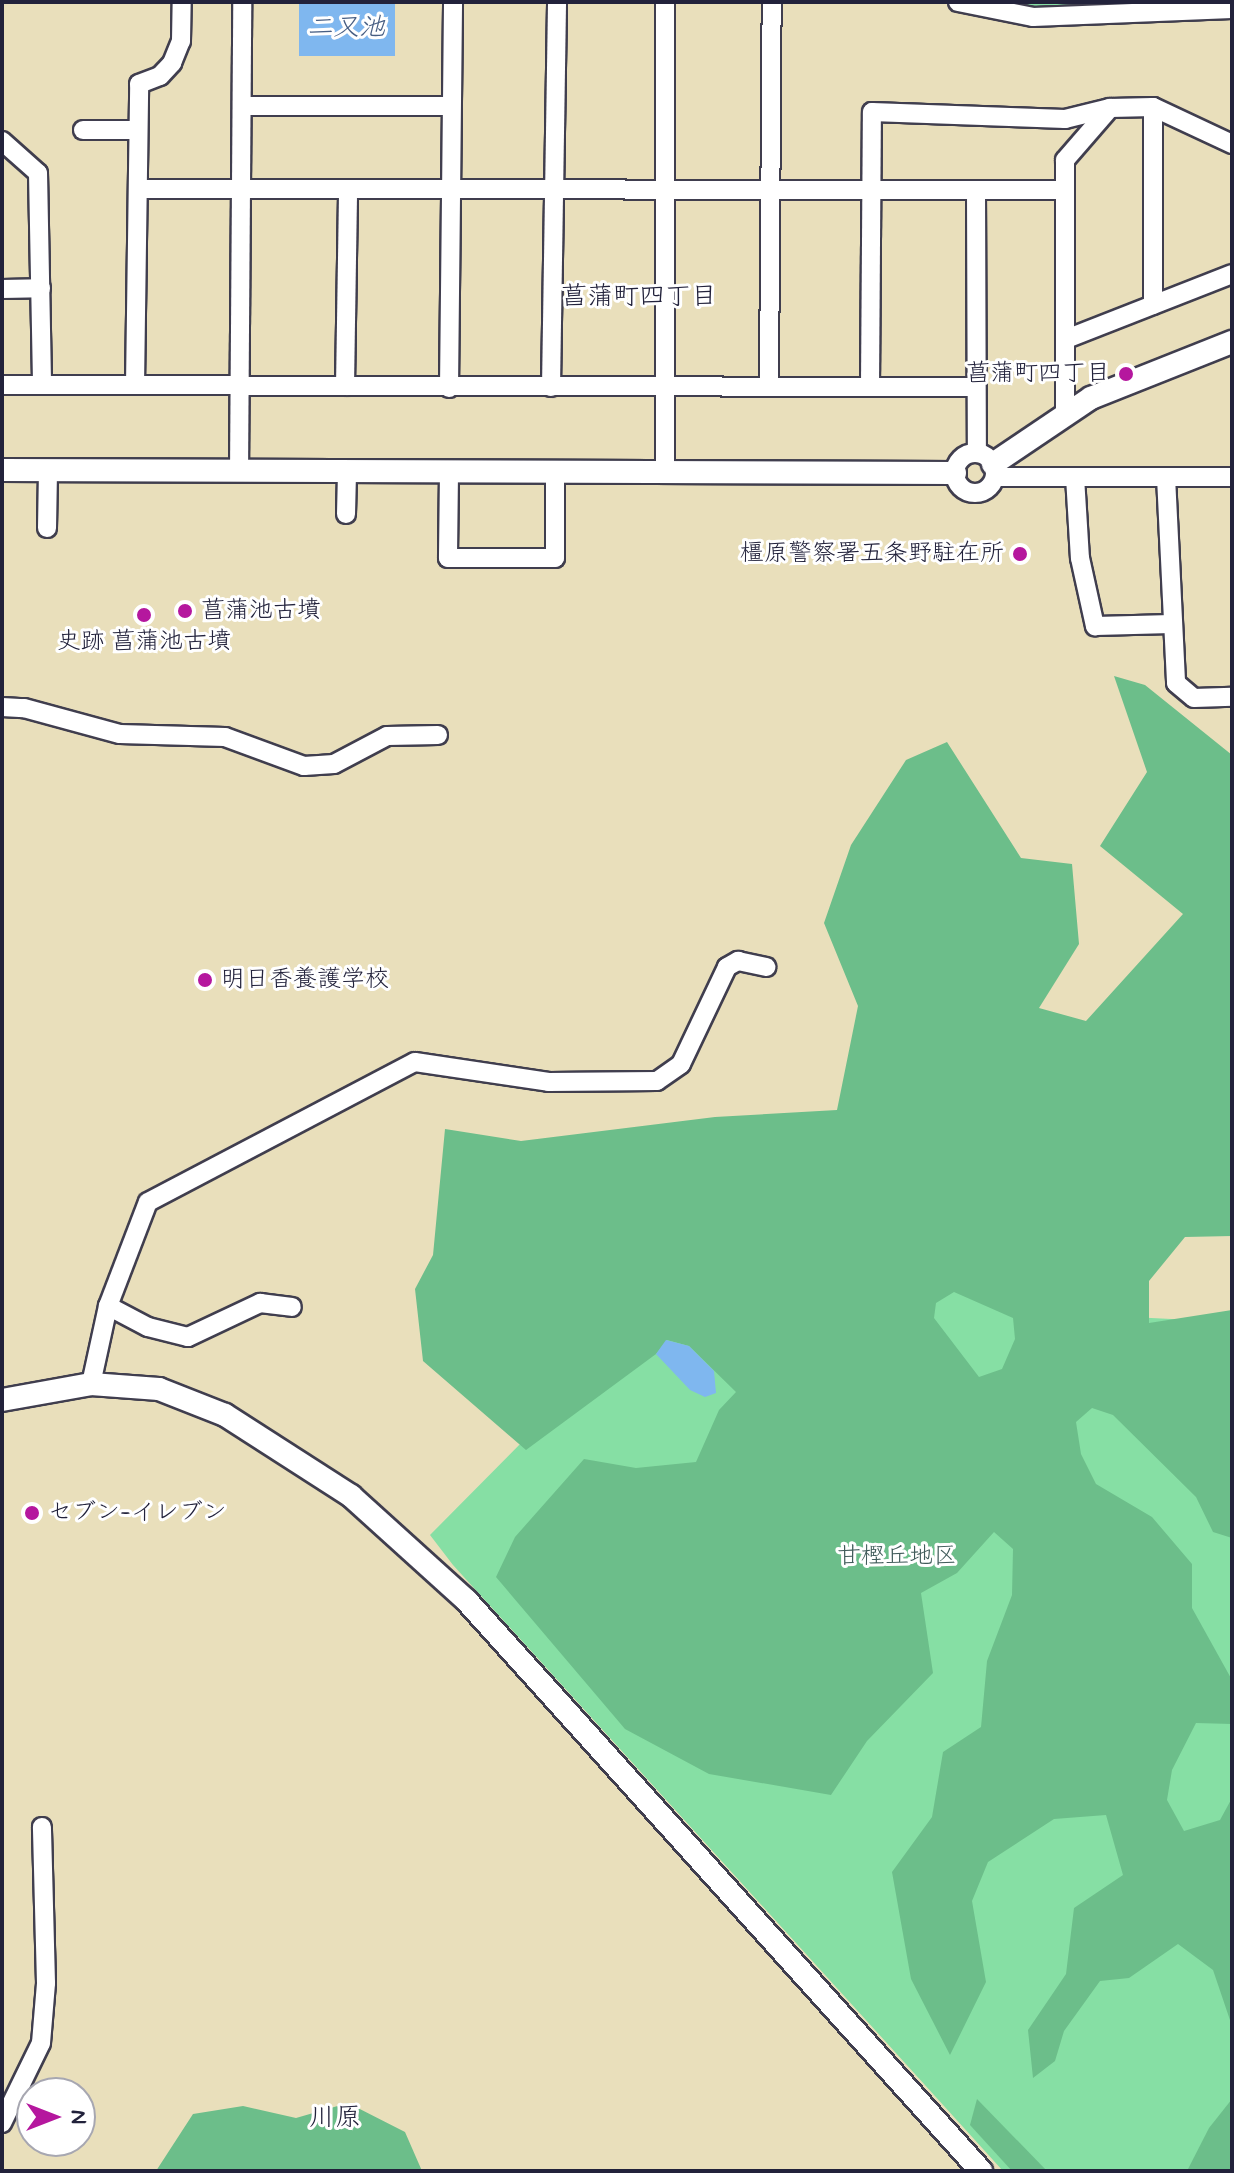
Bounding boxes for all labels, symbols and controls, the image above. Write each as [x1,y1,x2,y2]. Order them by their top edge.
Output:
water label: 二又池 [307,13,385,45]
district label: 菖蒲町四丁目 [561,282,717,314]
place label: 菖蒲町四丁目 [966,360,1110,388]
marker: 菖蒲町四丁目 [1117,365,1135,383]
place label: 橿原警察署五条野駐在所 [740,540,1004,568]
marker: 橿原警察署五条野駐在所 [1011,545,1029,563]
place label: 菖蒲池古墳 [201,597,321,625]
marker: 菖蒲池古墳 [176,602,194,620]
marker: 史跡 菖蒲池古墳 [135,606,153,624]
place label: 史跡 菖蒲池古墳 [57,628,231,656]
place label: 明日香養護学校 [221,966,389,994]
marker: 明日香養護学校 [196,971,214,989]
place label: セブン-イレブン [48,1499,227,1527]
marker: セブン-イレブン [23,1504,41,1522]
park label: 甘樫丘地区 [837,1543,957,1571]
north arrow [16,2077,96,2157]
district label: 川原 [309,2103,361,2135]
text: N [64,2110,92,2124]

